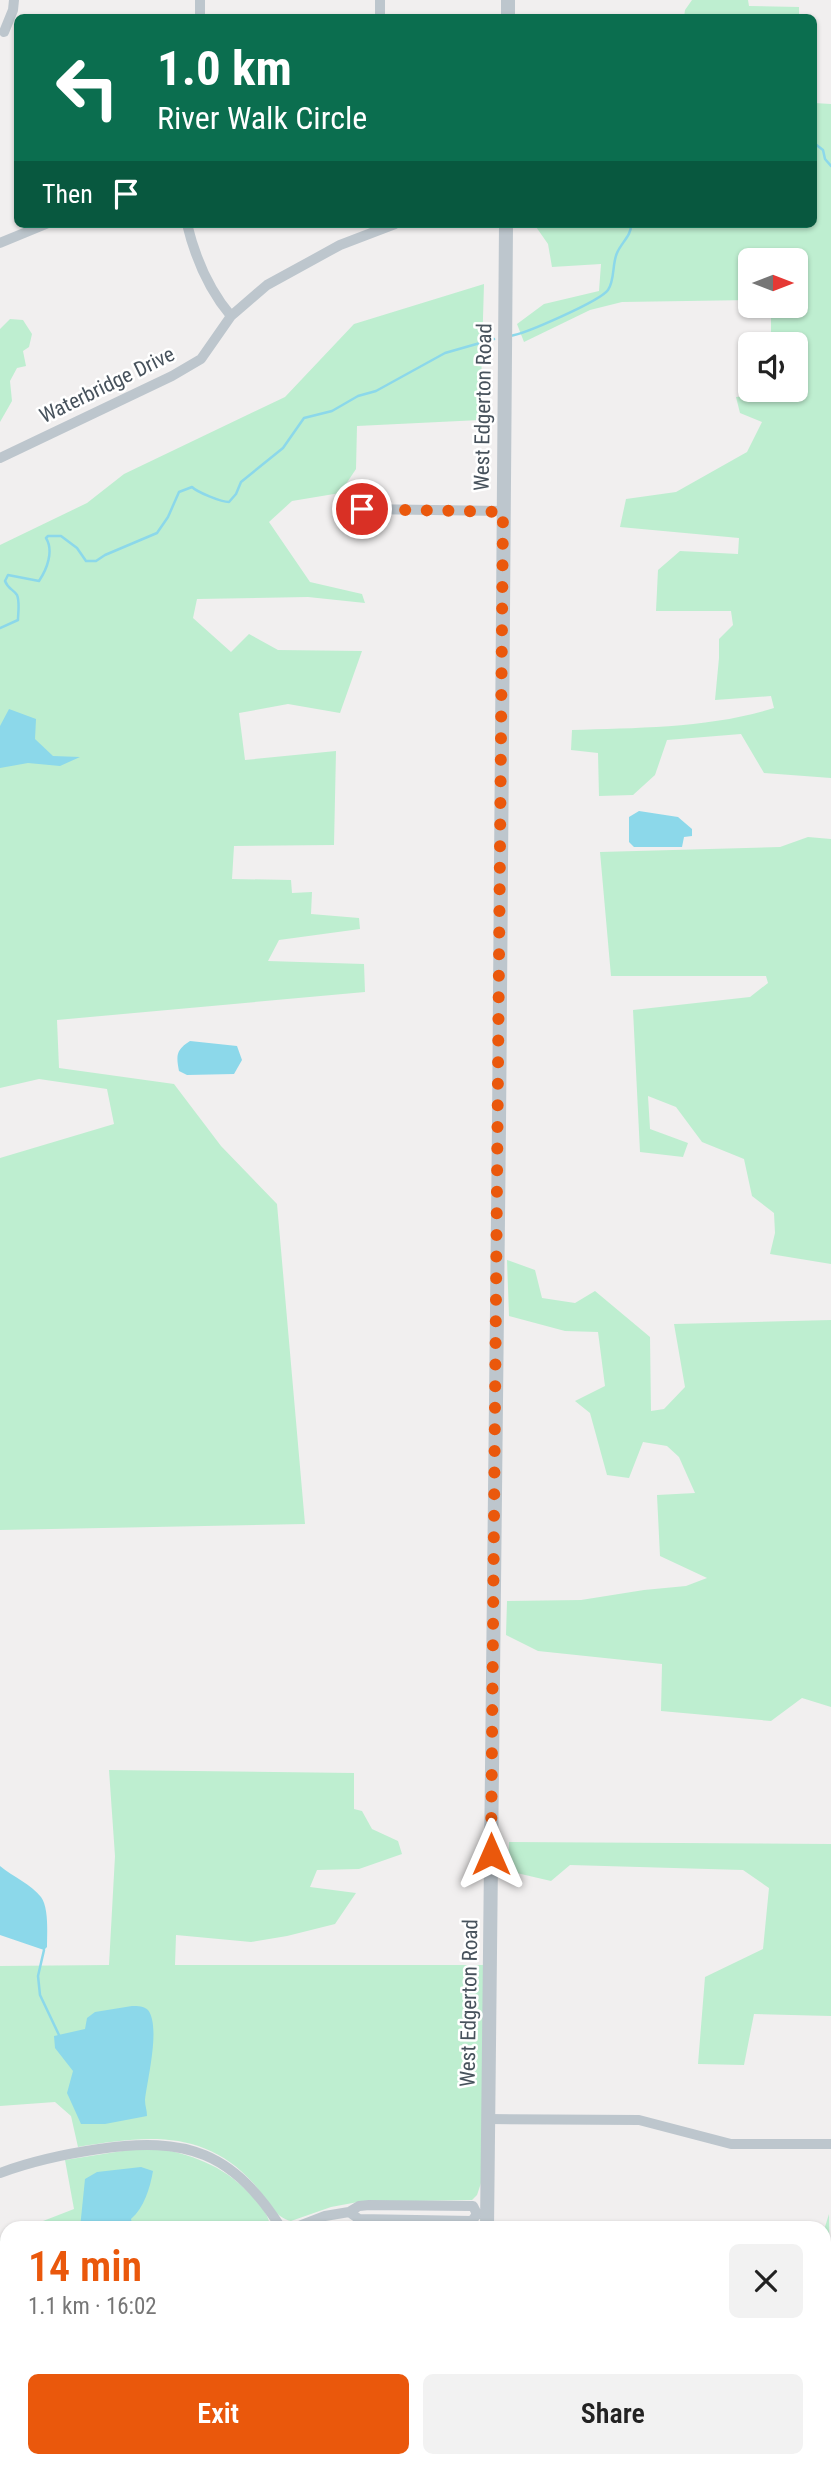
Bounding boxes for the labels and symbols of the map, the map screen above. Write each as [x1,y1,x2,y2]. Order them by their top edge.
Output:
north arrow [738,248,808,318]
street label: West Edgerton Road [470,323,496,491]
street label: Waterbridge Drive [36,342,178,428]
pin [332,479,392,539]
position arrow [454,1817,528,1891]
street label: West Edgerton Road [456,1919,482,2087]

